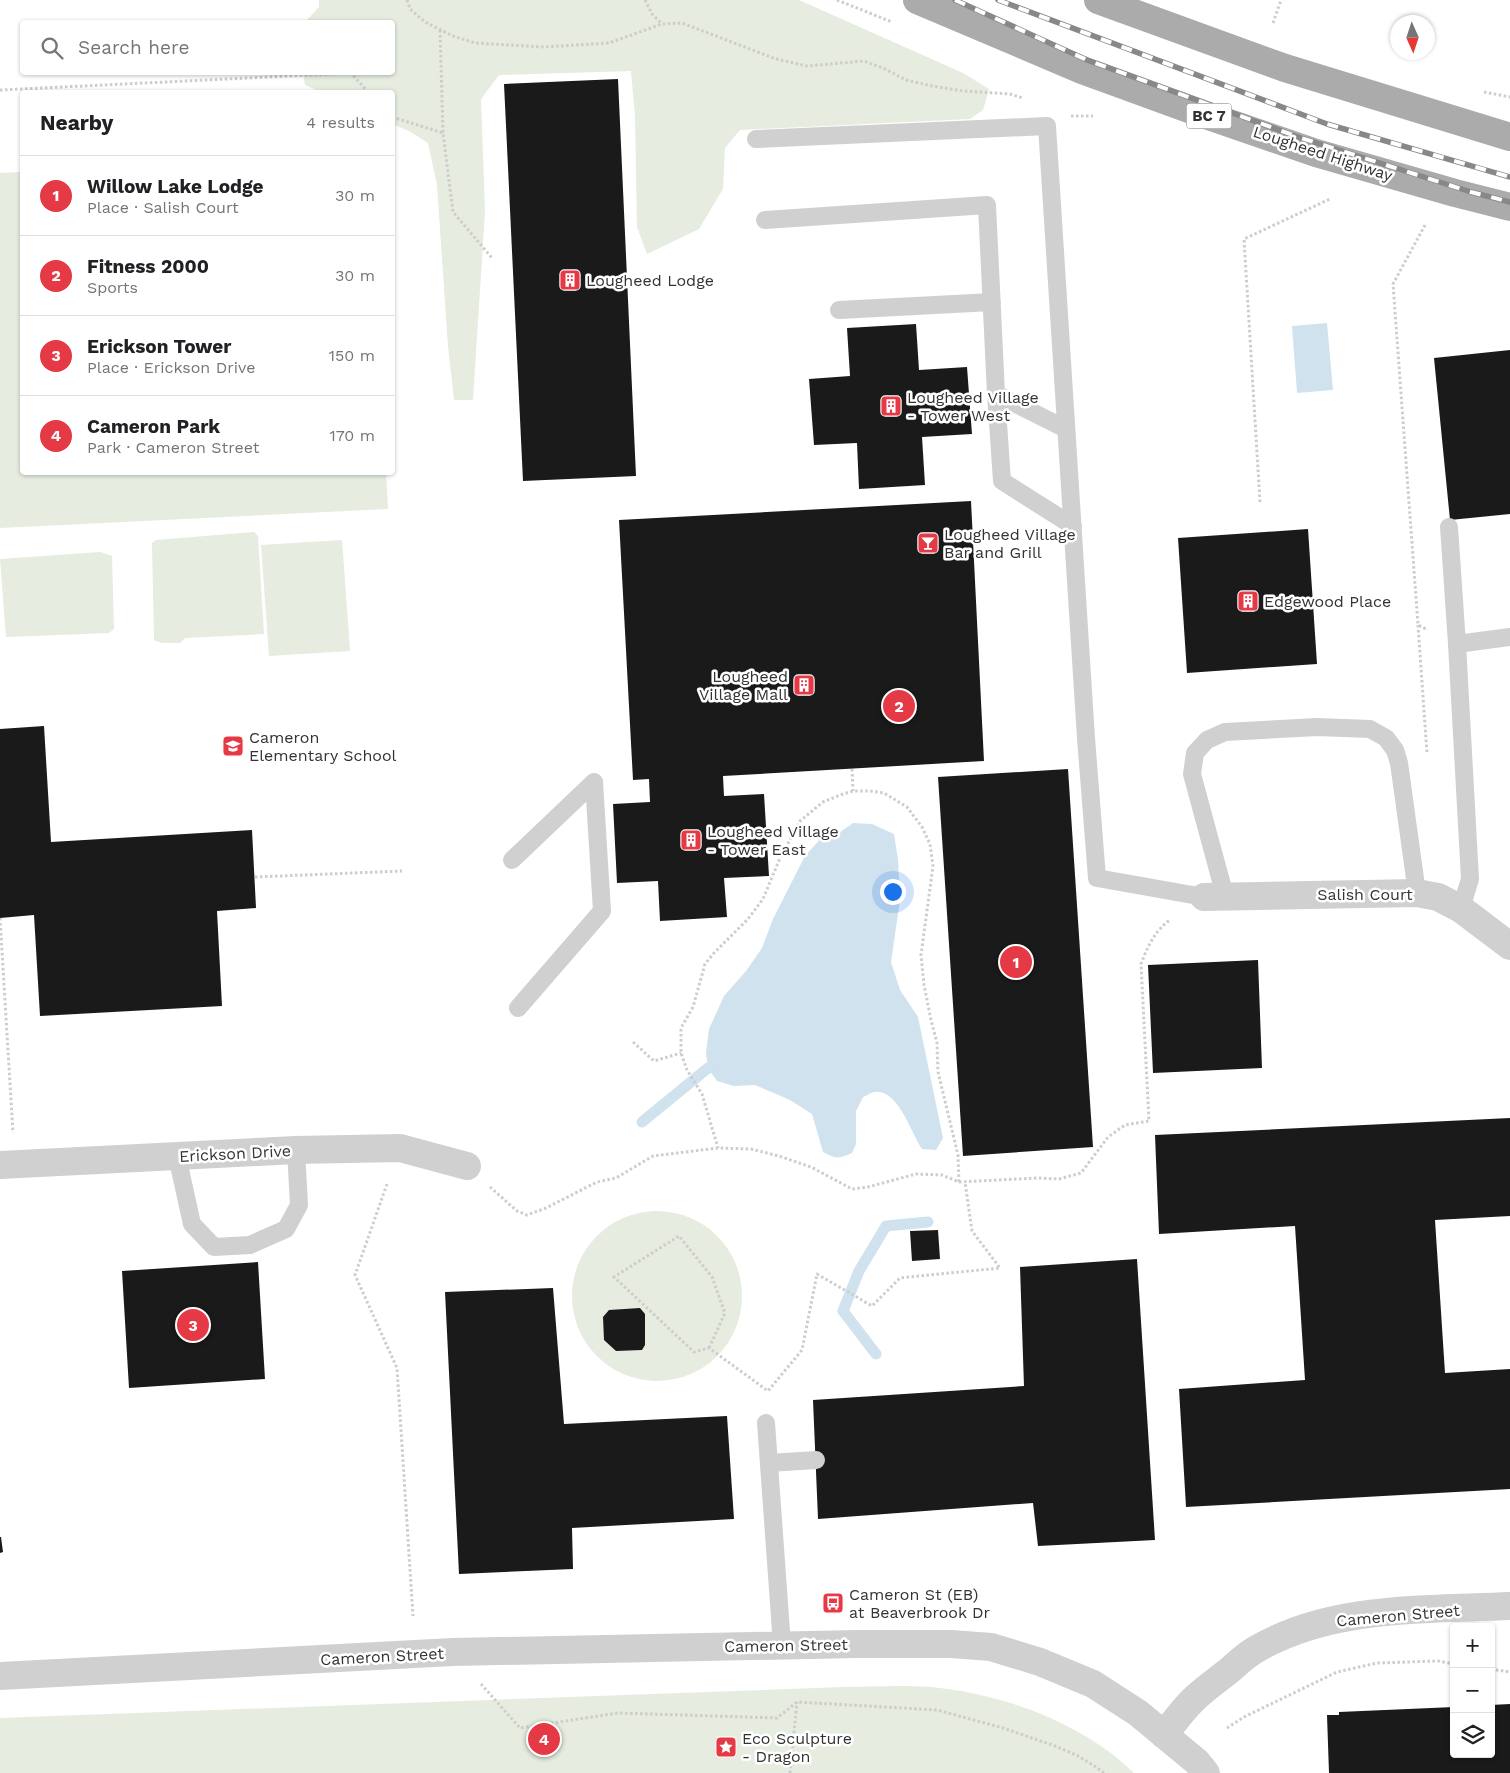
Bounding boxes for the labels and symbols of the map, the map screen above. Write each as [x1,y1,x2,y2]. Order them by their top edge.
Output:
north arrow [1390,15,1435,60]
road number: BC 7 [1186,104,1232,128]
street label: Lougheed Highway [1251,122,1396,185]
building icon: Lougheed Lodge [558,268,582,292]
place label: Lougheed Lodge [586,271,714,290]
place label: Lougheed Village - Tower West [907,388,1039,425]
building icon: Lougheed Village - Tower West [879,394,903,418]
place label: Lougheed Village Bar and Grill [944,525,1076,562]
bar icon: Lougheed Village Bar and Grill [916,531,940,555]
building icon: Edgewood Place [1236,589,1260,613]
place label: Edgewood Place [1264,592,1391,611]
place label: Lougheed Village Mall [699,667,788,704]
building icon: Lougheed Village Mall [792,673,816,697]
pin: 2 [883,687,915,725]
place label: Cameron Elementary School [249,728,397,765]
school or university icon: Cameron Elementary School [221,734,245,758]
place label: Lougheed Village - Tower East [707,822,839,859]
building icon: Lougheed Village - Tower East [679,828,703,852]
your location [880,879,906,905]
street label: Salish Court [1317,885,1413,904]
pin: 1 [1000,943,1032,981]
street label: Erickson Drive [179,1141,291,1166]
pin: 3 [177,1306,209,1344]
place label: Cameron St (EB) at Beaverbrook Dr [849,1585,991,1622]
bus stop icon: Cameron St (EB) at Beaverbrook Dr [821,1591,845,1615]
street label: Cameron Street [1335,1601,1461,1630]
street label: Cameron Street [724,1635,848,1656]
street label: Cameron Street [320,1644,445,1669]
pin: 4 [528,1720,560,1758]
place label: Eco Sculpture - Dragon [742,1729,852,1766]
place icon: Eco Sculpture - Dragon [714,1735,738,1759]

